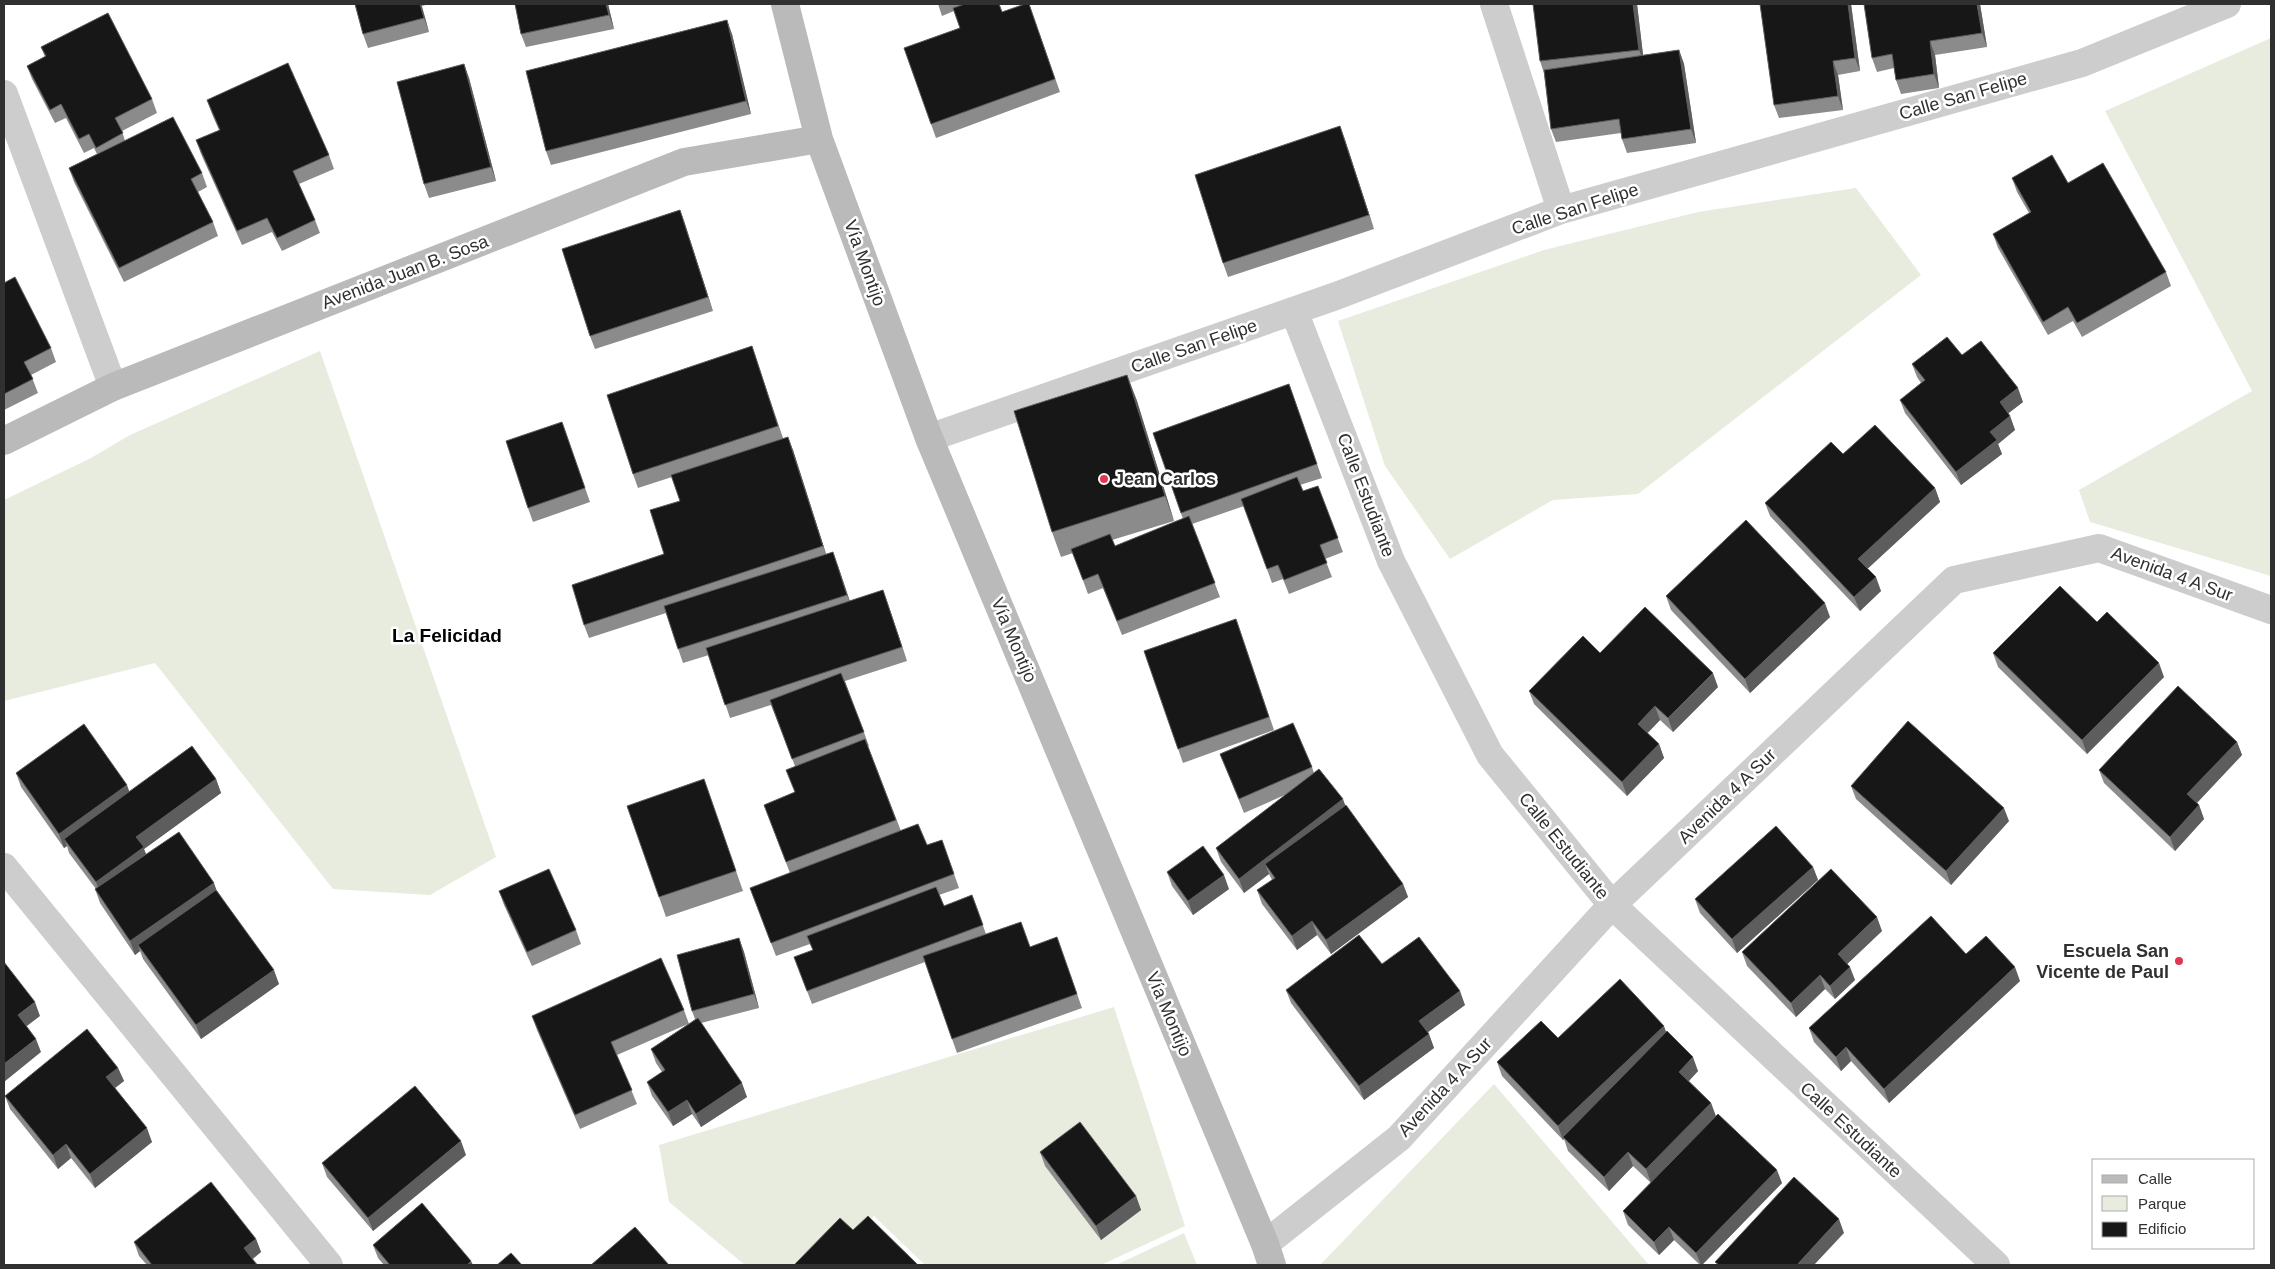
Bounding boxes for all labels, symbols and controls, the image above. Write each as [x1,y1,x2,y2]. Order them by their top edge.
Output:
street label: Calle San Felipe [1897,68,2029,124]
street label: Calle San Felipe [1509,179,1641,239]
street label: Vía Montijo [840,217,890,309]
street label: Avenida Juan B. Sosa [319,231,492,313]
street label: Calle San Felipe [1128,315,1260,377]
street label: Calle Estudiante [1333,430,1399,560]
place label: Jean Carlos [1114,469,1216,489]
marker: Jean Carlos [1098,473,1110,485]
street label: Avenida 4 A Sur [2109,543,2235,605]
street label: Vía Montijo [987,595,1041,685]
district label: La Felicidad [392,625,502,646]
street label: Avenida 4 A Sur [1674,744,1780,848]
street label: Calle Estudiante [1515,789,1613,903]
place label: Escuela San Vicente de Paul [2036,941,2169,982]
marker: Escuela San Vicente de Paul [2173,955,2185,967]
street label: Vía Montijo [1142,969,1196,1059]
street label: Avenida 4 A Sur [1394,1033,1496,1141]
street label: Calle Estudiante [1796,1078,1906,1182]
legend [2092,1159,2255,1249]
text: Calle [2138,1170,2172,1187]
text: Parque [2138,1195,2186,1212]
text: Edificio [2138,1220,2186,1237]

